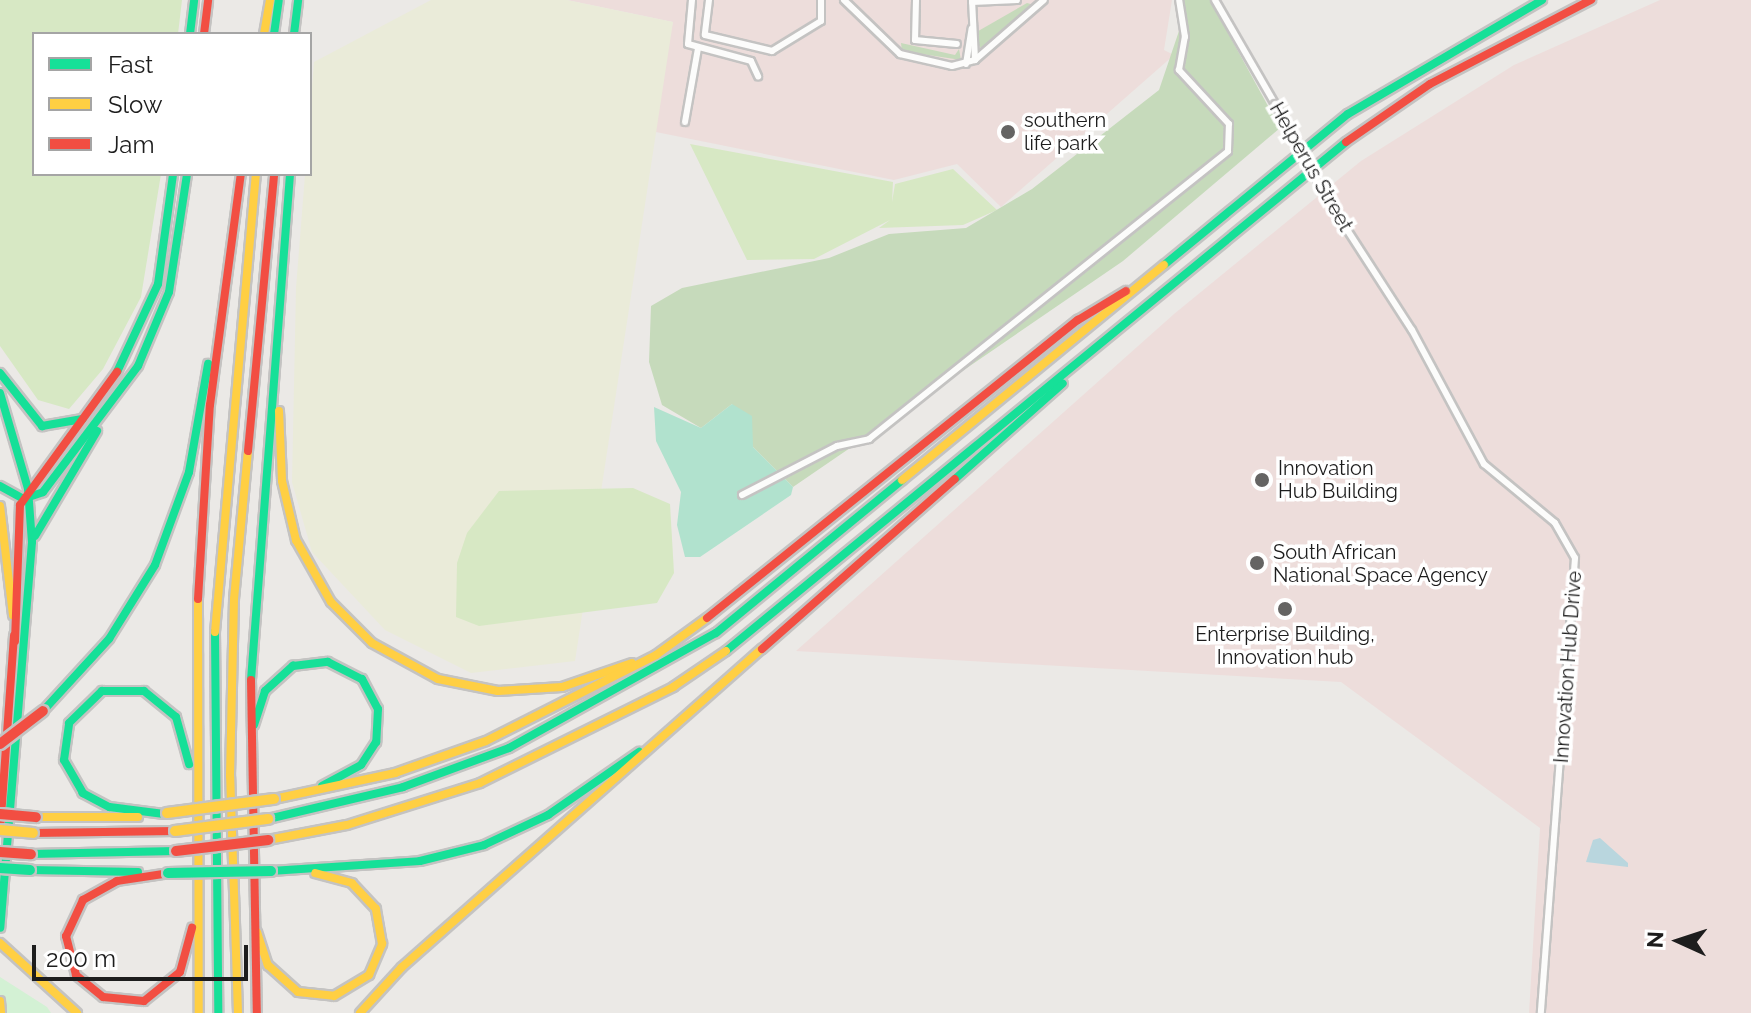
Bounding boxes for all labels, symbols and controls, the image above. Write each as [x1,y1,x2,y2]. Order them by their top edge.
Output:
legend [32,32,312,176]
text: Fast [108,50,153,79]
text: Slow [108,90,162,119]
street label: Helperus Street [1264,98,1358,236]
place label: southern life park [1024,108,1106,155]
marker: southern life park [999,123,1017,141]
text: Jam [108,130,154,159]
place label: Innovation Hub Building [1278,456,1398,503]
marker: Innovation Hub Building [1253,471,1271,489]
place label: South African National Space Agency [1273,540,1489,587]
marker: South African National Space Agency [1248,554,1266,572]
street label: Innovation Hub Drive [1549,570,1587,764]
marker: Enterprise Building, Innovation hub [1276,600,1294,618]
place label: Enterprise Building, Innovation hub [1195,622,1375,669]
north arrow [1639,901,1719,981]
scale bar [36,929,252,979]
text: N [1642,931,1668,949]
text: 200 m [46,944,116,973]

